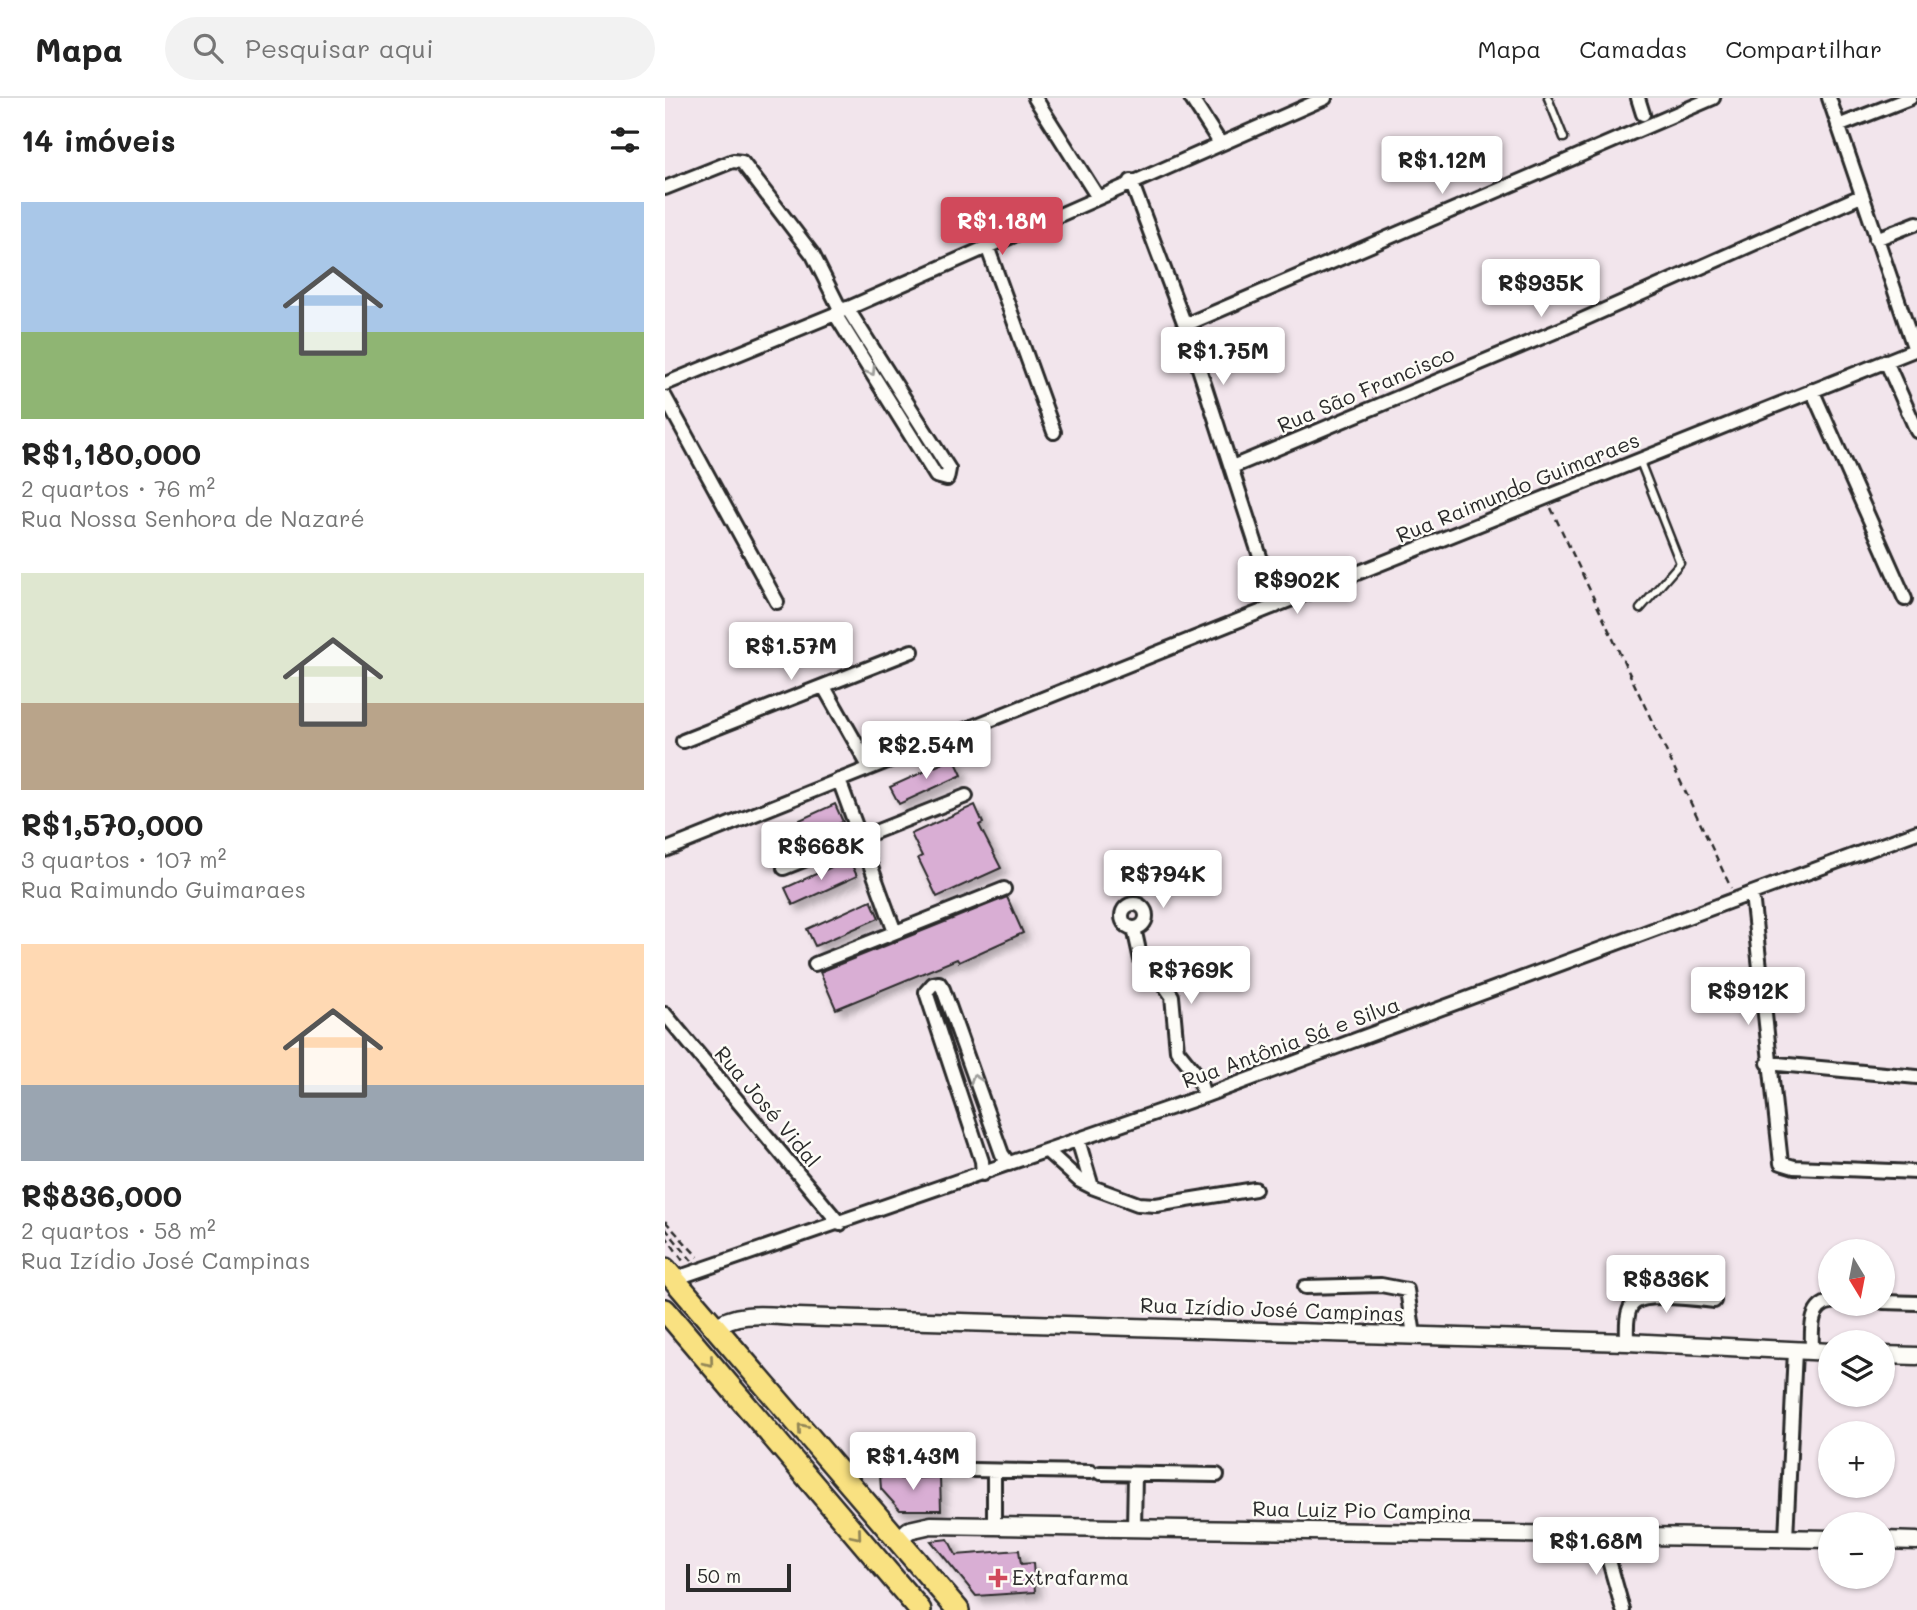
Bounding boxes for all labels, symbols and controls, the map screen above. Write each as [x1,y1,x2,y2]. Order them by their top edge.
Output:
search box [165,17,655,80]
text: Mapa [35,27,123,70]
icon: search [189,29,227,67]
text: Pesquisar aqui [245,31,434,65]
text: Mapa [1477,33,1541,64]
text: Camadas [1579,33,1687,64]
text: Compartilhar [1725,33,1882,64]
text: 14 imóveis [21,120,176,160]
icon: filters [606,121,644,159]
pin: R$1.12M [1377,136,1507,196]
text: R$1.12M [1397,144,1487,174]
pin: R$1.18M [937,198,1067,257]
text: R$1.18M [957,205,1047,235]
icon: home [270,248,396,374]
pin: R$935K [1484,260,1598,319]
text: R$935K [1498,267,1584,297]
pin: R$1.75M [1158,328,1288,387]
text: R$1.75M [1177,335,1269,365]
street label: Rua São Francisco [1273,339,1458,438]
one-way arrow [863,364,876,377]
street label: Rua Raimundo Guimaraes [1392,425,1643,548]
text: R$1,180,000 [21,433,201,473]
text: 2 quartos · 76 m² [21,473,215,503]
text: Rua Nossa Senhora de Nazaré [21,503,365,533]
pin: R$902K [1240,556,1354,616]
text: R$902K [1254,564,1340,594]
icon: home [270,619,396,745]
pin: R$1.57M [726,622,856,682]
text: R$1.57M [745,630,837,660]
pin: R$2.54M [861,722,991,781]
text: R$2.54M [878,729,974,759]
text: R$1,570,000 [21,804,203,844]
pin: R$668K [764,822,878,882]
text: R$668K [777,830,865,860]
text: 3 quartos · 107 m² [21,844,226,874]
pin: R$794K [1106,850,1220,910]
text: R$794K [1120,858,1206,888]
text: Rua Raimundo Guimaraes [21,874,306,904]
pin: R$769K [1134,946,1248,1006]
text: R$769K [1148,954,1234,984]
pin: R$912K [1691,968,1805,1027]
text: R$912K [1707,975,1789,1005]
icon: home [270,990,396,1116]
street label: Rua Antônia Sá e Silva [1178,990,1403,1094]
street label: Rua José Vidal [710,1040,827,1172]
one-way arrow [969,1073,983,1085]
text: R$836,000 [21,1175,182,1215]
text: 2 quartos · 58 m² [21,1215,216,1245]
north arrow [1818,1239,1895,1316]
map controls [1818,1239,1895,1589]
text: Rua Izídio José Campinas [21,1245,310,1275]
pin: R$836K [1609,1256,1723,1315]
text: R$836K [1622,1263,1710,1293]
street label: Rua Izídio José Campinas [1140,1290,1405,1327]
button: layers [1818,1330,1895,1407]
one-way arrow [701,1354,713,1367]
button: + [1818,1421,1895,1498]
one-way arrow [798,1423,810,1436]
pin: R$1.43M [848,1432,978,1492]
text: R$1.43M [866,1440,960,1470]
street label: Rua Luiz Pio Campina [1252,1494,1472,1525]
button: − [1818,1512,1895,1589]
pin: R$1.68M [1531,1518,1661,1577]
text: R$1.68M [1549,1525,1643,1555]
one-way arrow [849,1527,861,1540]
scale bar [686,1561,791,1593]
text: 50 m [697,1563,741,1588]
place label: Extrafarma [1012,1563,1129,1590]
marker: Extrafarma [990,1570,1006,1586]

